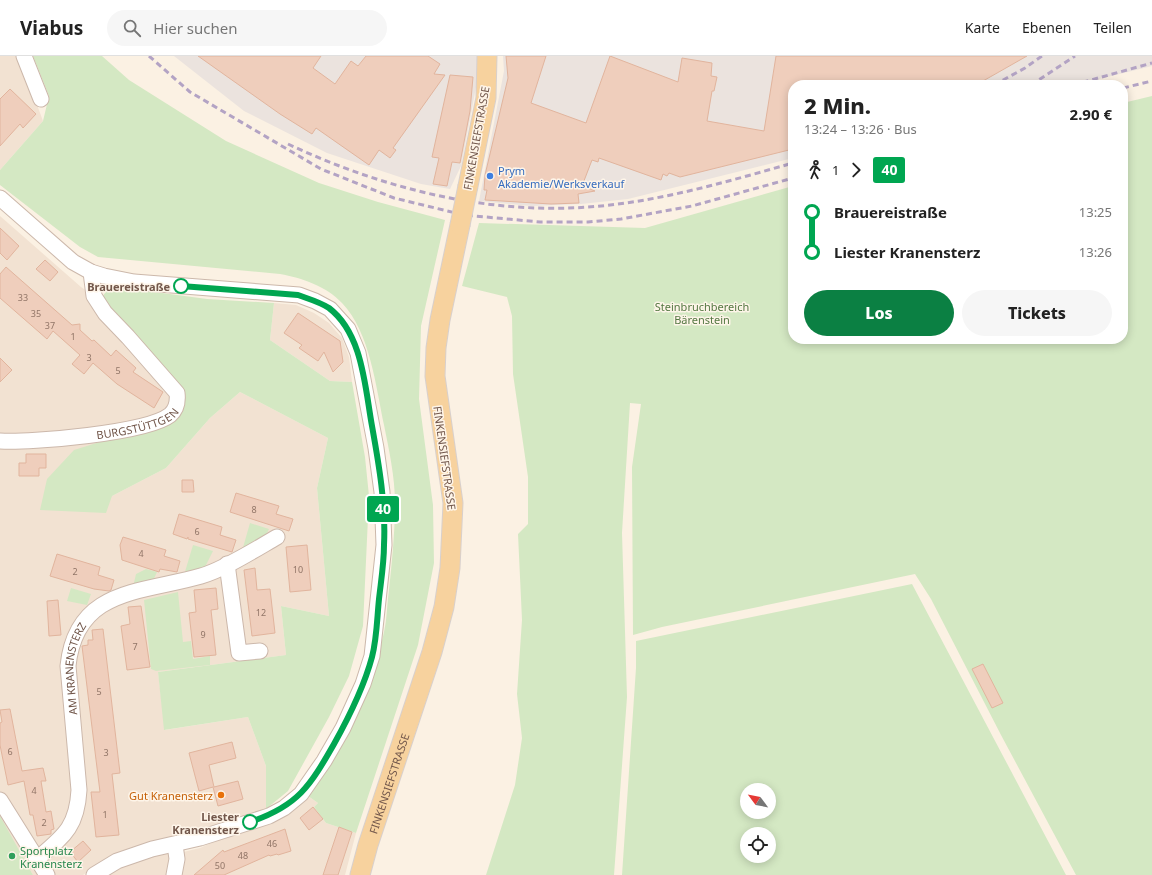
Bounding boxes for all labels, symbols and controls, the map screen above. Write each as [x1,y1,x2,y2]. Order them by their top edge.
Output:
search box [107,10,387,46]
text: Viabus [20,15,83,41]
icon: search [121,17,143,39]
text: Hier suchen [153,18,238,38]
text: Karte [965,18,1000,37]
text: Ebenen [1022,18,1072,37]
text: Teilen [1094,18,1132,37]
street label: FINKENSIEFSTRASSE [460,85,492,191]
text: 2 Min. [804,90,871,120]
text: 2.90 € [1070,104,1112,124]
text: 13:24 – 13:26 · Bus [804,120,917,138]
icon: walk [804,159,826,181]
icon: forward [845,159,867,181]
text: 40 [881,160,897,179]
text: 1 [832,161,839,179]
place label: Prym Akademie/Werksverkauf [498,163,626,191]
marker: Prym Akademie/Werksverkauf [485,171,495,181]
text: Brauereistraße [834,202,947,222]
text: 13:25 [1079,203,1112,221]
text: Liester Kranensterz [834,242,980,262]
text: 13:26 [1079,243,1112,261]
marker: Brauereistraße [173,278,189,294]
place label: Brauereistraße [87,279,170,294]
button: Los [804,290,954,336]
button: Tickets [962,290,1112,336]
house number: 33 [18,291,28,304]
park label: Steinbruchbereich Bärenstein [655,299,749,327]
house number: 35 [31,307,41,320]
house number: 37 [45,319,55,332]
house number: 1 [70,330,76,343]
house number: 3 [86,351,92,364]
house number: 5 [115,364,121,377]
street label: BURGSTÜTTGEN [95,404,181,442]
street label: FINKENSIEFSTRASSE [430,405,460,511]
line badge: 40 [365,496,401,522]
text: 40 [375,499,391,518]
house number: 8 [251,503,257,516]
house number: 6 [194,525,200,538]
house number: 4 [138,547,144,560]
house number: 10 [293,563,303,576]
house number: 2 [72,565,78,578]
house number: 12 [256,606,266,619]
street label: AM KRANENSTERZ [61,619,89,716]
house number: 9 [200,628,206,641]
house number: 7 [132,640,138,653]
house number: 5 [96,685,102,698]
street label: FINKENSIEFSTRASSE [365,731,412,836]
house number: 6 [7,745,13,758]
house number: 3 [103,746,109,759]
north arrow [740,783,776,819]
map controls [740,783,776,863]
house number: 4 [31,784,37,797]
place label: Gut Kranensterz [129,788,213,803]
marker: Gut Kranensterz [216,790,226,800]
house number: 1 [102,808,108,821]
place label: Liester Kranensterz [172,809,240,837]
marker: Liester Kranensterz [242,814,258,830]
house number: 2 [41,816,47,829]
button: locate [740,827,776,863]
house number: 46 [267,837,277,850]
place label: Sportplatz Kranensterz [20,843,82,871]
house number: 48 [238,849,248,862]
marker: Sportplatz Kranensterz [7,851,17,861]
house number: 50 [215,859,225,872]

